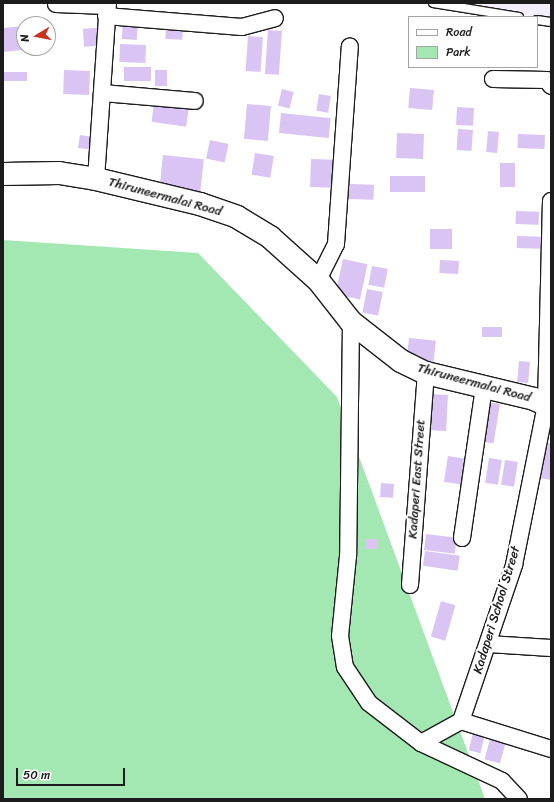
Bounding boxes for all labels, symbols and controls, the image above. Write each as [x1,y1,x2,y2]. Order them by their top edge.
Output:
north arrow [16,16,56,56]
legend [408,16,538,68]
text: Road [446,21,472,43]
text: N [15,33,35,43]
text: Park [446,41,471,63]
street label: Thiruneermalai Road [107,174,223,220]
street label: Thiruneermalai Road [416,360,532,406]
street label: Kadaperi East Street [405,419,429,539]
street label: Kadaperi School Street [470,544,524,676]
scale bar [18,760,127,786]
text: 50 m [23,764,50,786]

